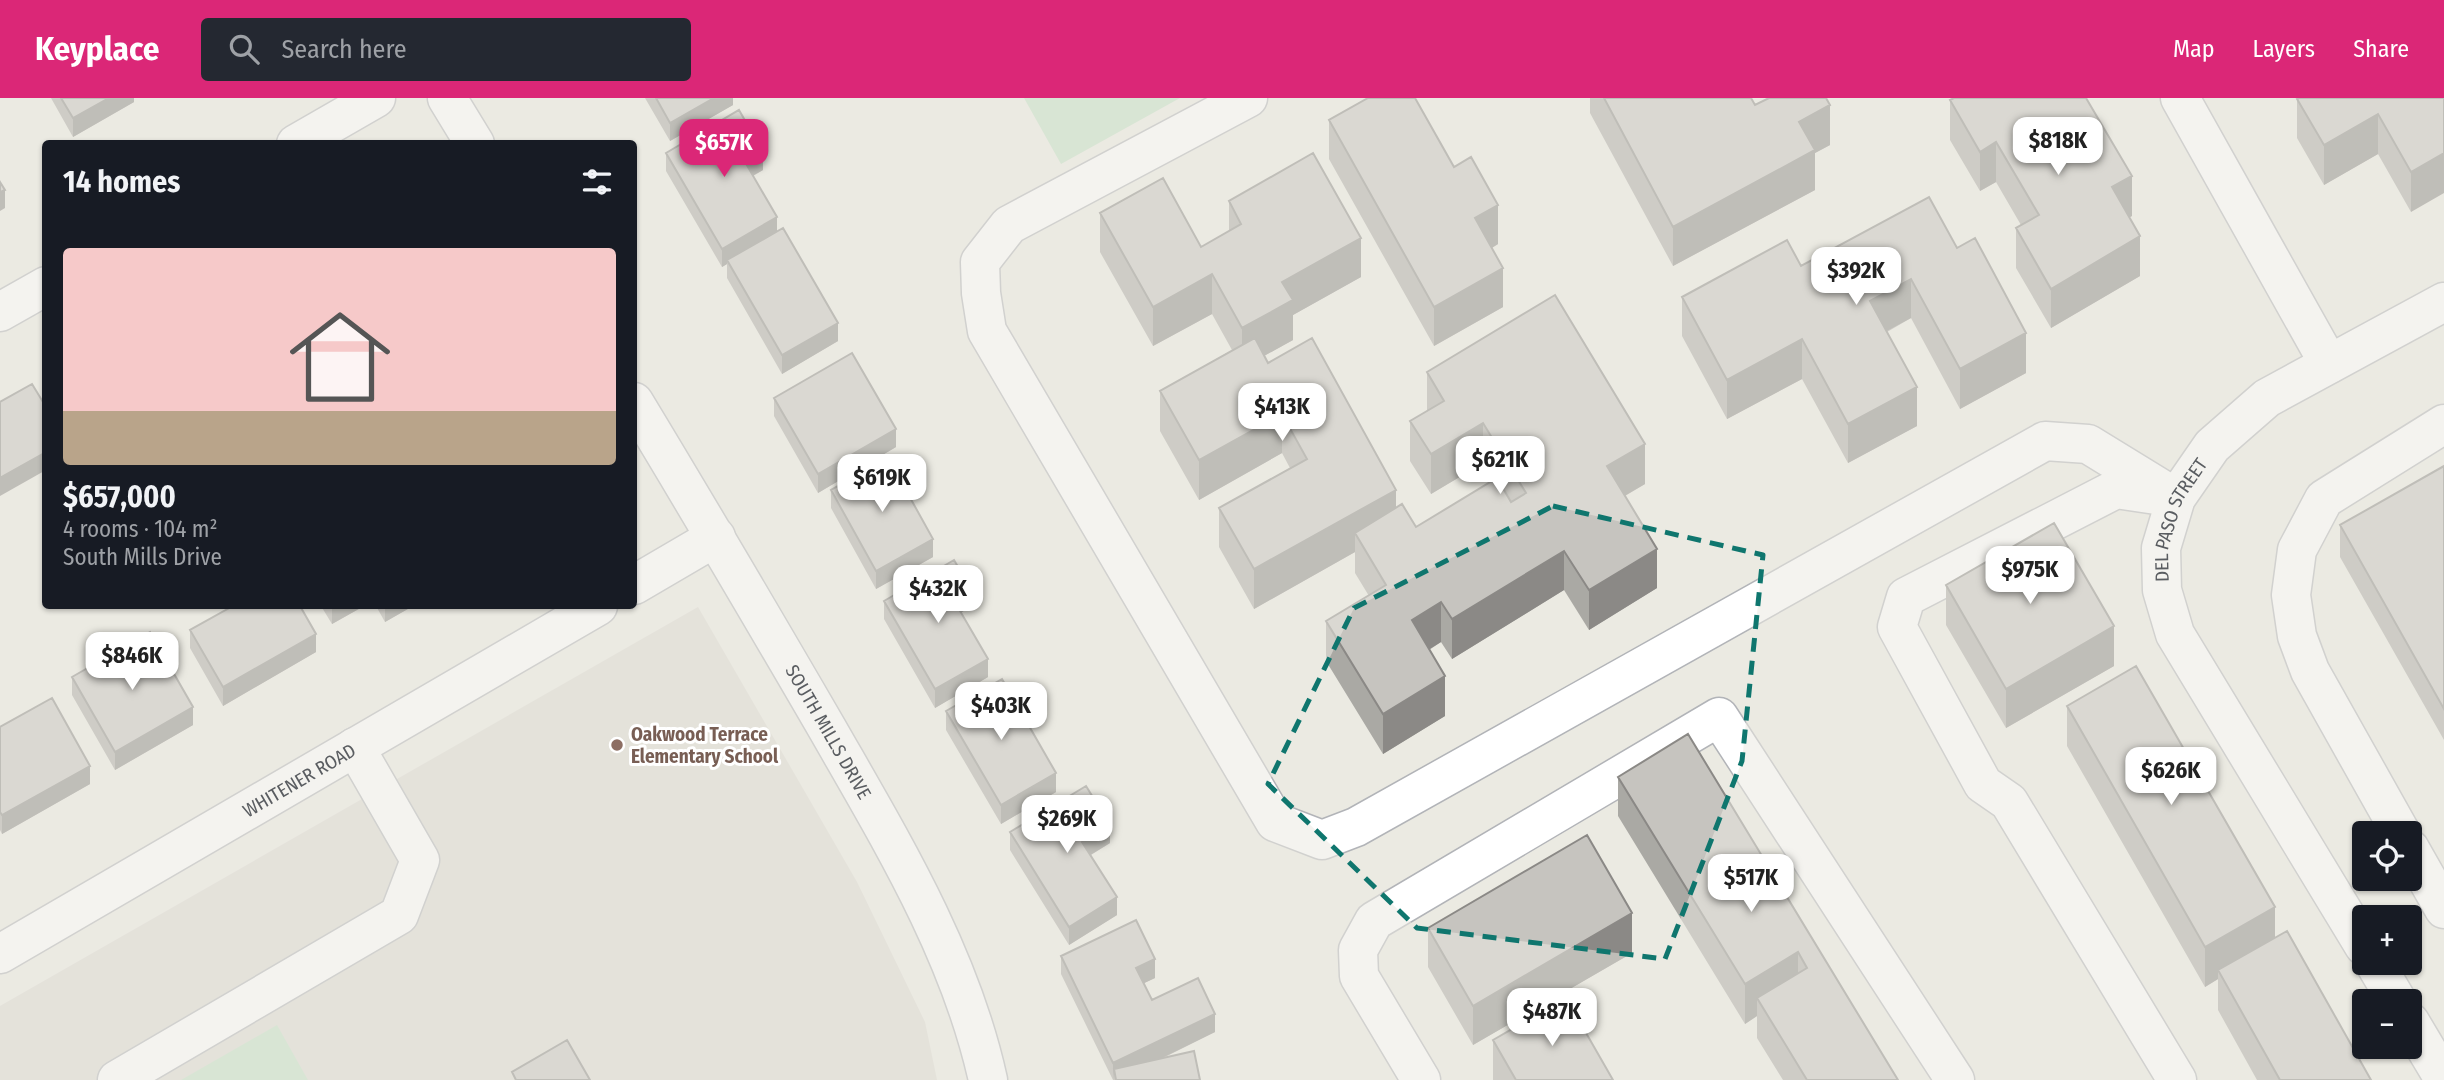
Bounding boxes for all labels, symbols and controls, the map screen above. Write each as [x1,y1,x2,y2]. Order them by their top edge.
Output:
search box [201,18,691,81]
text: Keyplace [35,29,159,69]
icon: search [225,30,263,68]
text: Search here [281,34,407,65]
text: Map [2173,35,2215,63]
text: Layers [2253,35,2315,63]
text: Share [2353,35,2409,63]
pin: $818K [2009,118,2107,177]
pin: $657K [675,120,773,179]
text: $818K [2029,126,2087,154]
text: $657K [695,128,753,156]
icon: filters [578,163,616,201]
text: 14 homes [63,164,180,200]
pin: $392K [1807,248,1905,307]
text: $392K [1827,256,1885,284]
icon: home [277,294,403,420]
pin: $413K [1233,384,1331,443]
text: $413K [1254,392,1310,420]
pin: $621K [1451,436,1549,496]
text: $621K [1472,445,1528,473]
street label: DEL PASO STREET [2150,453,2212,582]
pin: $619K [833,454,931,514]
text: $619K [853,463,911,491]
text: $657,000 [63,479,176,515]
text: 4 rooms · 104 m² [63,515,218,543]
text: South Mills Drive [63,543,222,571]
pin: $975K [1981,546,2079,606]
text: $975K [2002,555,2058,583]
pin: $432K [889,566,987,625]
text: $432K [909,574,967,602]
pin: $846K [83,632,181,692]
text: $846K [102,641,162,669]
street label: SOUTH MILLS DRIVE [781,660,877,803]
pin: $403K [952,682,1050,742]
text: $403K [971,691,1031,719]
place label: Oakwood Terrace Elementary School [631,723,779,768]
marker: Oakwood Terrace Elementary School [609,737,625,753]
street label: WHITENER ROAD [238,738,360,822]
pin: $626K [2122,748,2220,807]
text: $626K [2141,756,2201,784]
pin: $269K [1018,796,1116,855]
text: $269K [1038,804,1096,832]
map controls [2352,821,2422,1059]
button: locate [2352,821,2422,891]
pin: $517K [1702,854,1800,914]
text: $517K [1724,863,1778,891]
button: + [2352,905,2422,975]
pin: $487K [1503,988,1601,1048]
button: − [2352,989,2422,1059]
text: $487K [1523,997,1581,1025]

